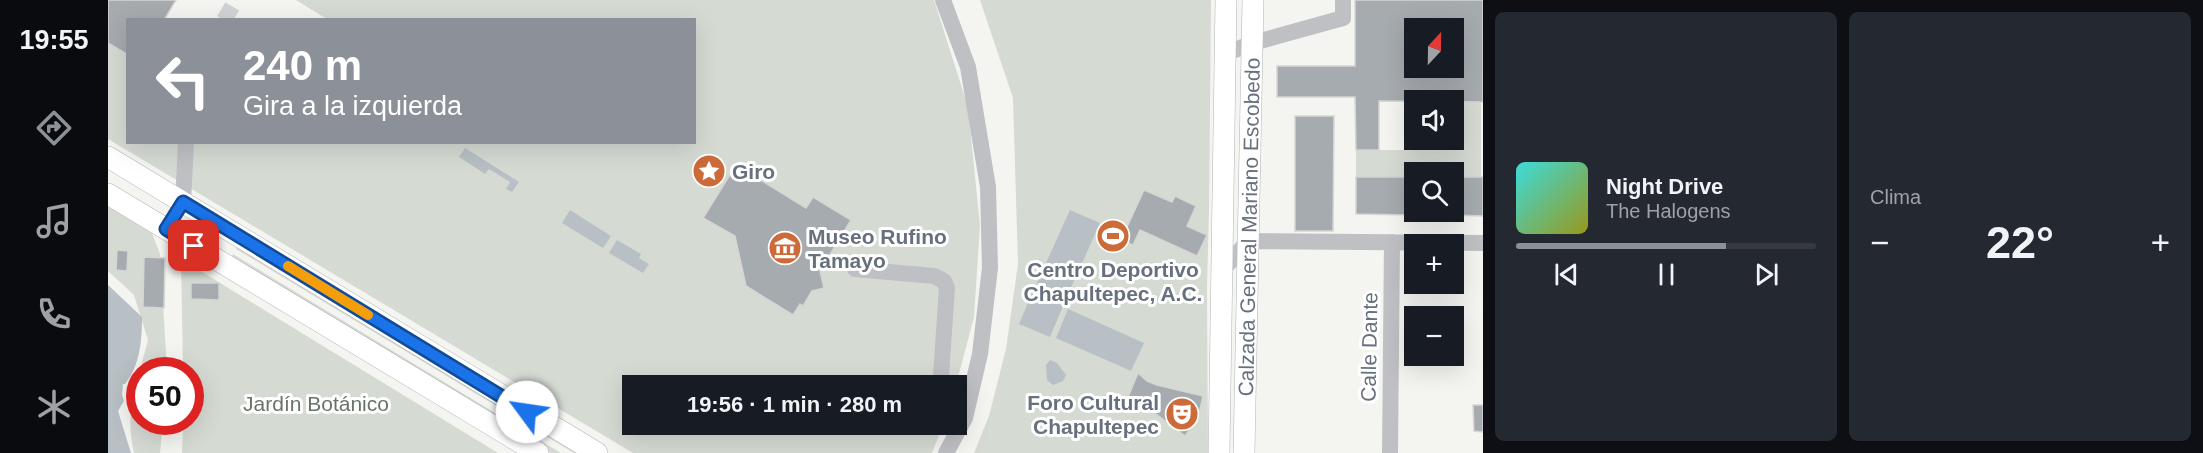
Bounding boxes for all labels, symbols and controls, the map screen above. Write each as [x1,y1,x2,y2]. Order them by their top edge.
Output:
north arrow [1404,18,1464,78]
map controls [1404,18,1464,366]
text: 19:55 [19,25,89,55]
icon: left [144,42,222,120]
text: 240 m [243,42,362,89]
street label: Calzada General Mariano Escobedo [1234,57,1263,397]
button: sound [1404,90,1464,150]
text: Gira a la izquierda [243,91,462,121]
icon: directions [33,107,75,149]
place icon: Giro [691,153,727,189]
place label: Giro [732,160,775,183]
button: search [1404,162,1464,222]
text: Night Drive [1606,174,1723,199]
text: Clima [1870,186,1921,208]
icon: music [33,200,75,242]
text: The Halogens [1606,200,1731,222]
text: 22° [1986,217,2054,268]
sports icon: Centro Deportivo Chapultepec, A.C. [1095,218,1131,254]
pin [168,220,219,271]
text: − [1870,224,1889,261]
text: + [2151,224,2170,261]
place label: Museo Rufino Tamayo [808,225,947,272]
icon: arrive [177,229,210,262]
museum icon: Museo Rufino Tamayo [767,230,803,266]
button: + [1404,234,1464,294]
place label: Centro Deportivo Chapultepec, A.C. [1024,258,1202,305]
icon: previous [1550,258,1583,291]
icon: pause [1650,258,1683,291]
icon: next [1750,258,1783,291]
street label: Calle Dante [1357,292,1381,402]
icon: phone [33,293,75,335]
button: − [1404,306,1464,366]
speed limit sign: 50 [126,357,204,435]
position arrow [495,380,559,444]
icon: climate [33,386,75,428]
place label: Foro Cultural Chapultepec [1027,391,1159,438]
park label: Jardín Botánico [243,392,389,415]
text: 19:56 · 1 min · 280 m [687,392,902,417]
theatre icon: Foro Cultural Chapultepec [1164,396,1200,432]

